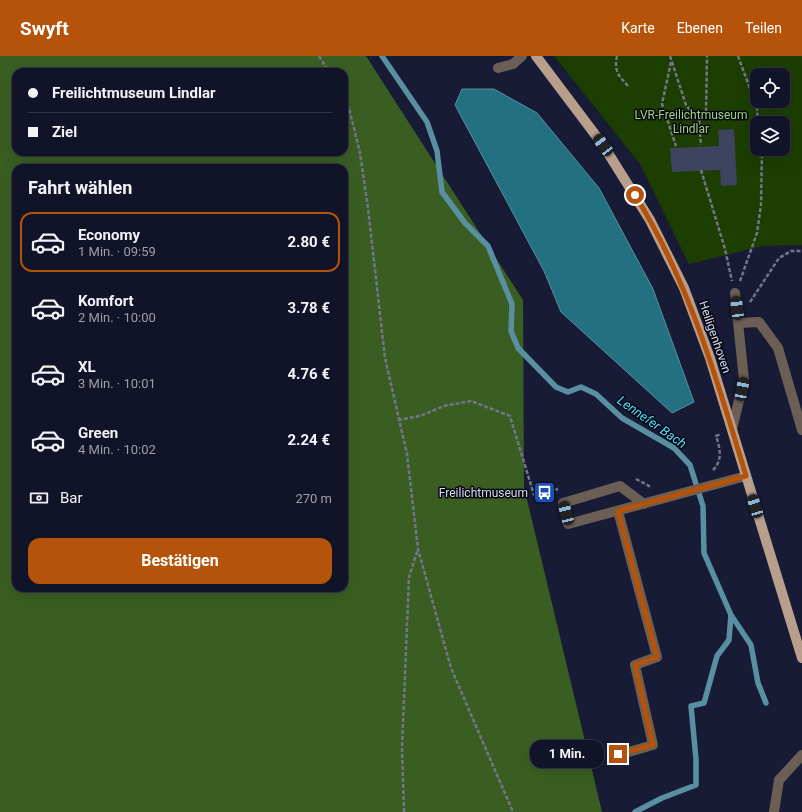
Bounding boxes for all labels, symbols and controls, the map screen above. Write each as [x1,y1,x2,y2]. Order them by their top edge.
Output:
text: Swyft [20,17,69,40]
text: Karte [621,20,655,36]
text: Ebenen [677,20,723,36]
text: Teilen [745,20,782,36]
map controls [750,68,790,156]
button: locate [750,68,790,108]
text: Freilichtmuseum Lindlar [52,84,215,102]
park label: LVR-Freilichtmuseum Lindlar [635,108,748,136]
button: layers [750,116,790,156]
text: Ziel [52,123,77,141]
car [591,132,615,158]
text: Fahrt wählen [28,177,132,198]
route start [626,186,644,204]
icon: car [30,224,66,260]
text: Economy [78,226,140,244]
text: 2.80 € [287,233,330,251]
text: 1 Min. · 09:59 [78,244,156,259]
icon: car [30,290,66,326]
text: Komfort [78,292,134,310]
car [730,295,744,321]
text: 3.78 € [287,299,330,317]
street label: Heiligenhoven [696,299,734,375]
text: 2 Min. · 10:00 [78,310,156,325]
icon: car [30,356,66,392]
text: XL [78,358,96,376]
text: 4.76 € [287,365,330,383]
text: 3 Min. · 10:01 [78,376,156,391]
car [734,376,750,402]
water label: Lennefer Bach [615,393,689,451]
icon: car [30,422,66,458]
text: Green [78,424,118,442]
text: 2.24 € [287,431,330,449]
text: 4 Min. · 10:02 [78,442,156,457]
bus stop icon: Freilichtmuseum [531,480,557,506]
place label: Freilichtmuseum [439,486,528,500]
icon: cash [28,487,50,509]
text: Bar [60,489,83,507]
text: 270 m [295,491,332,506]
car [746,493,764,519]
car [557,500,575,526]
button: Bestätigen [28,538,332,584]
callout: 1 Min. [530,740,604,768]
route end [609,745,627,763]
text: 1 Min. [549,746,585,761]

